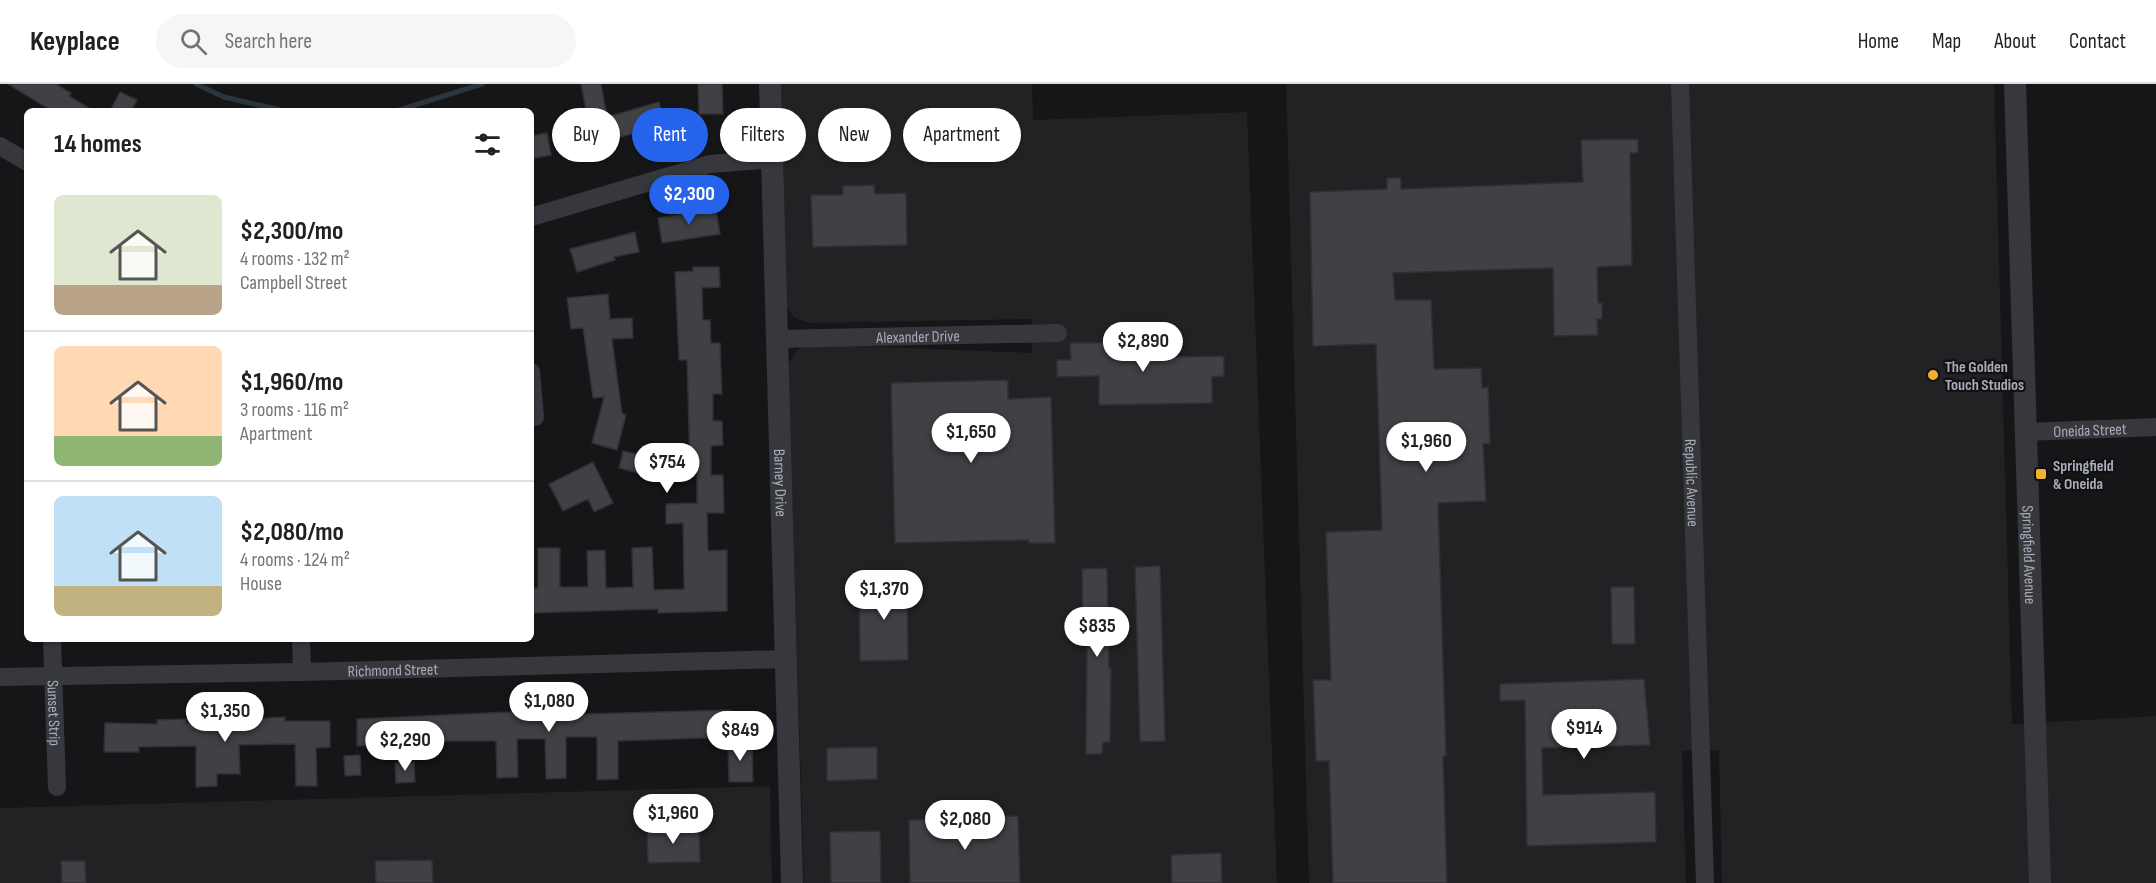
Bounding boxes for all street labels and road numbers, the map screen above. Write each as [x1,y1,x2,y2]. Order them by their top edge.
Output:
street label: Alexander Drive [875,327,960,348]
street label: Oneida Street [2053,420,2127,442]
street label: Republic Avenue [1680,439,1702,527]
street label: Barney Drive [769,449,790,517]
street label: Springfield Avenue [2017,505,2039,605]
street label: Richmond Street [347,660,439,682]
street label: Sunset Strip [42,680,64,746]

